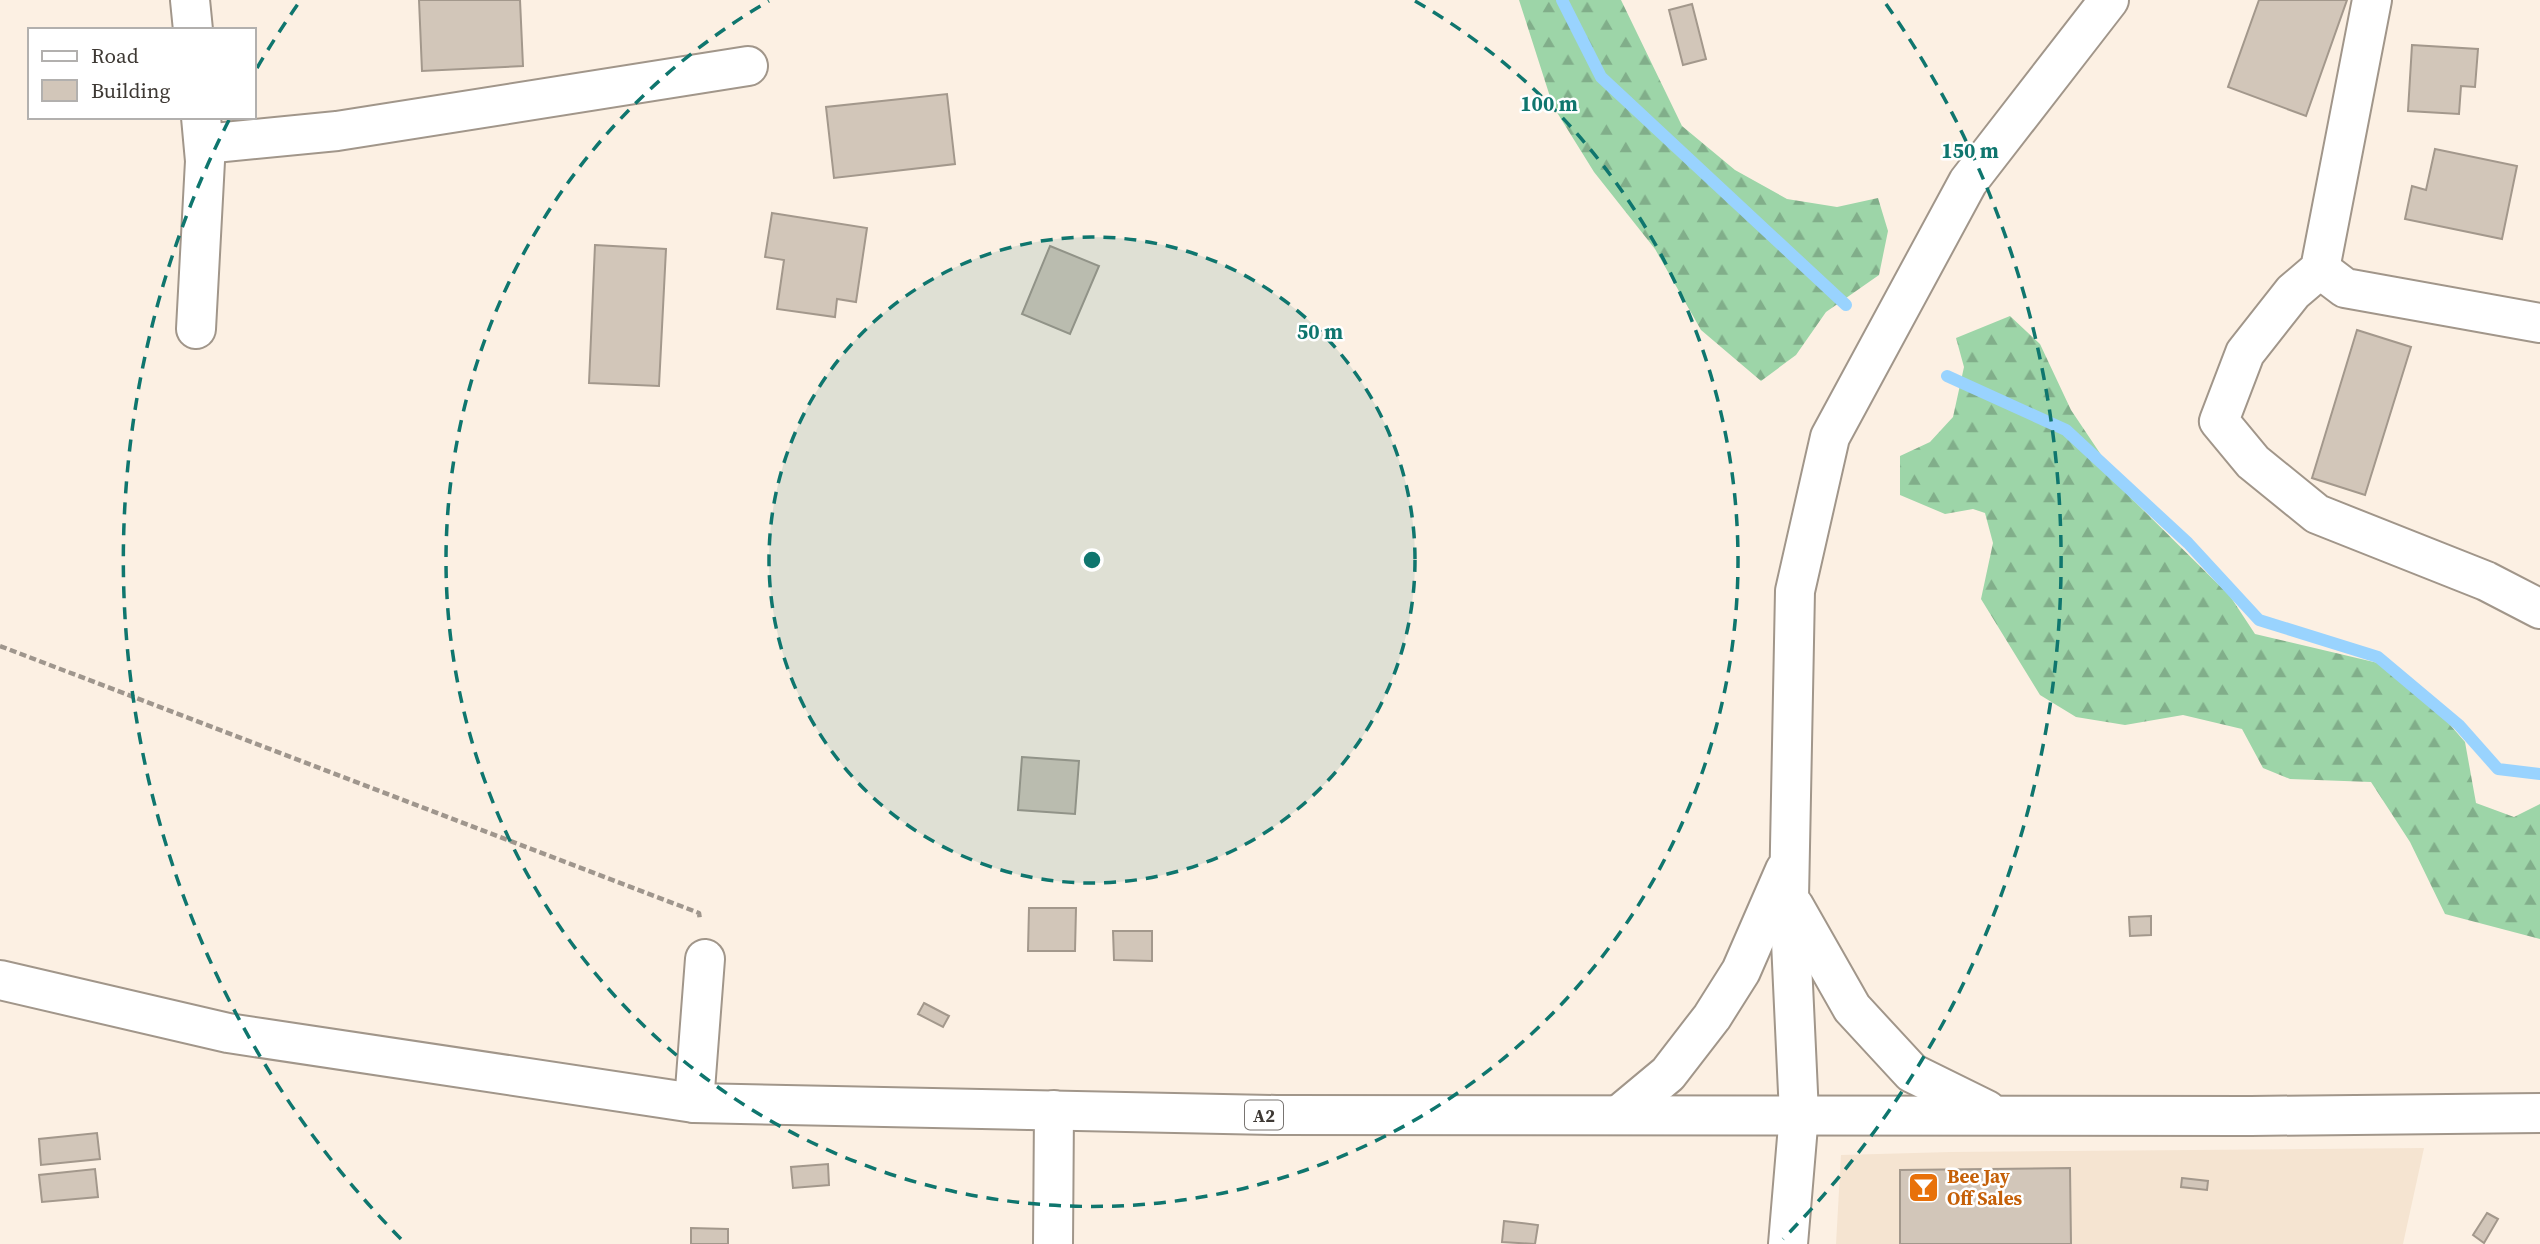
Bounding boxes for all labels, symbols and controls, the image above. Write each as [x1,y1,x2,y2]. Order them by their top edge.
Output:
legend [28,28,256,119]
text: Road [91,41,139,70]
text: Building [91,76,170,105]
text: 100 m [1520,89,1578,118]
text: 150 m [1941,136,1999,165]
text: 50 m [1297,317,1343,346]
centre of rings [1080,548,1104,572]
road number: A2 [1245,1100,1283,1130]
place label: Bee Jay Off Sales [1947,1163,2023,1211]
bar icon: Bee Jay Off Sales [1907,1170,1941,1204]

